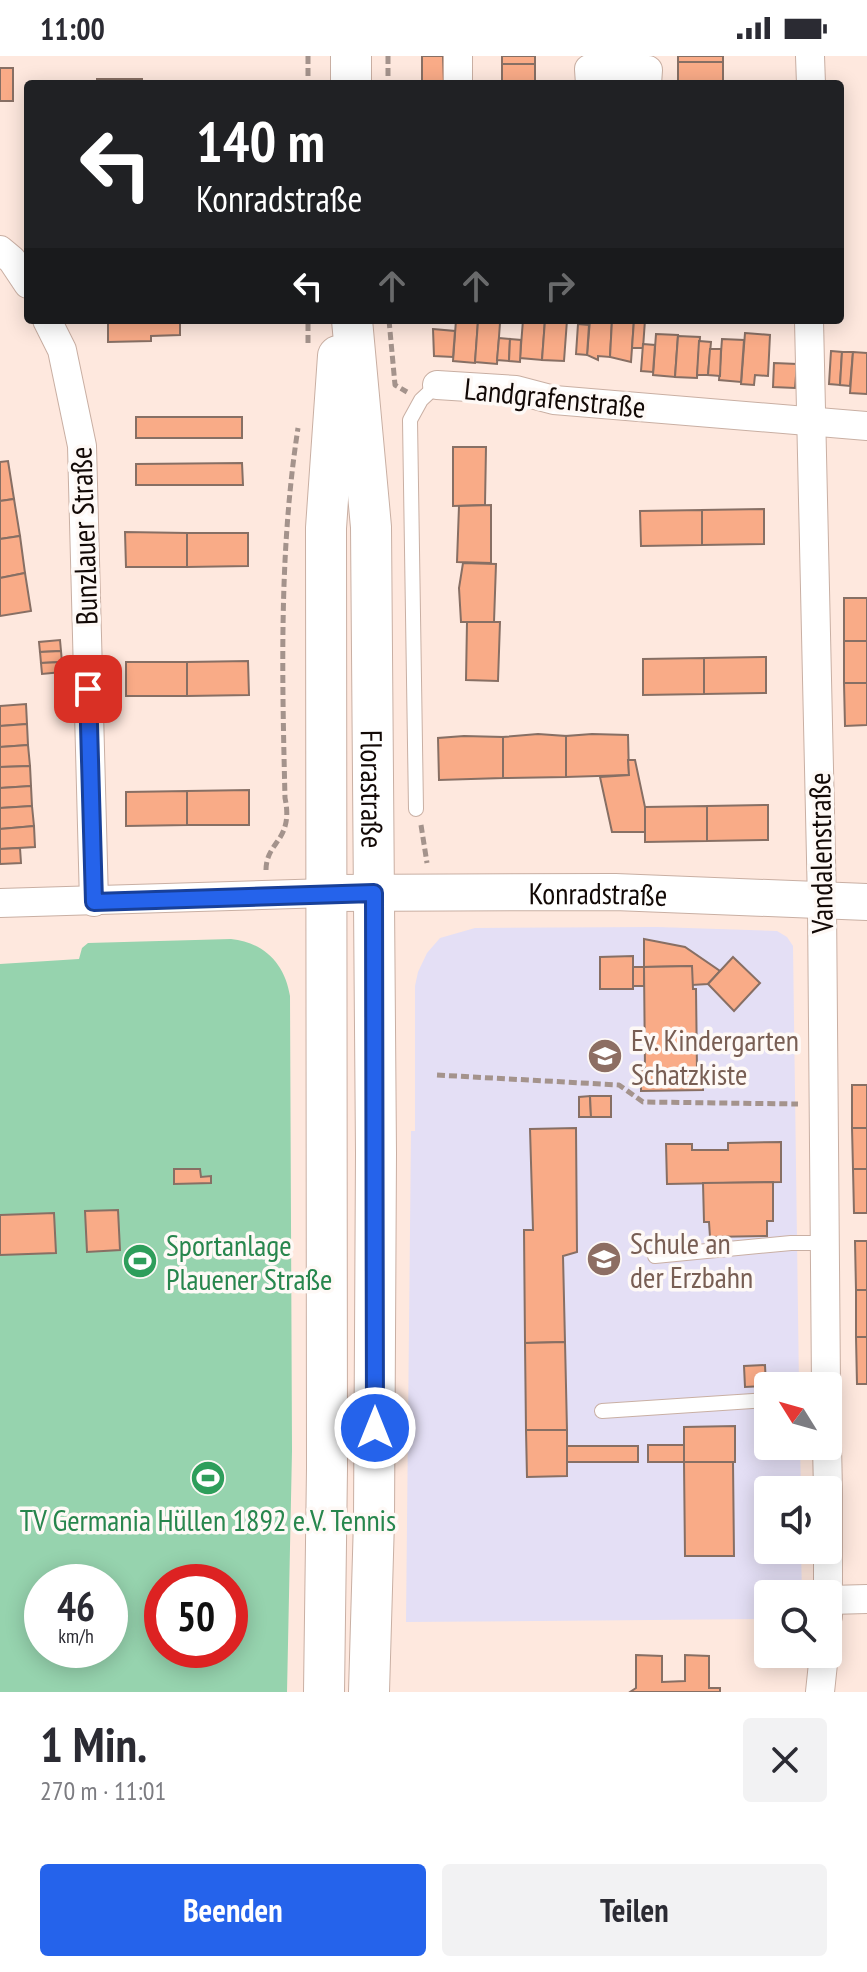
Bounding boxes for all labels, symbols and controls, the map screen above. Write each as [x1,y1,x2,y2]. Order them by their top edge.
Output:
text: 11:00 [40,9,105,48]
text: 140 m [196,105,325,177]
icon: left [64,112,168,216]
text: Konradstraße [196,175,362,222]
icon: left [286,264,330,308]
icon: ahead [370,264,414,308]
icon: ahead [454,264,498,308]
icon: right [538,264,582,308]
street label: Landgrafenstraße [462,368,648,426]
street label: Bunzlauer Straße [60,446,106,626]
pin [54,655,122,723]
icon: arrive [66,667,110,711]
street label: Florastraße [353,730,393,848]
street label: Vandalenstraße [799,772,841,935]
street label: Konradstraße [529,872,668,914]
place label: Ev. Kindergarten Schatzkiste [631,1020,799,1093]
school or university icon: Ev. Kindergarten Schatzkiste [586,1037,624,1075]
place label: Schule an der Erzbahn [630,1223,753,1296]
place label: Sportanlage Plauener Straße [166,1225,332,1298]
school or university icon: Schule an der Erzbahn [585,1240,623,1278]
sports icon: Sportanlage Plauener Straße [121,1242,159,1280]
north arrow [754,1372,842,1460]
map controls [754,1372,842,1668]
position arrow [333,1386,417,1470]
sports icon: TV Germania Hüllen 1892 e.V. Tennis [189,1459,227,1497]
button: sound [754,1476,842,1564]
place label: TV Germania Hüllen 1892 e.V. Tennis [20,1500,396,1539]
speed limit sign: 50 [144,1564,248,1668]
text: 46 [57,1580,95,1632]
button: search [754,1580,842,1668]
text: km/h [58,1623,94,1649]
text: 1 Min. [40,1713,147,1775]
button: close [743,1718,827,1802]
text: 270 m · 11:01 [40,1774,166,1807]
button: Beenden [40,1864,426,1956]
button: Teilen [442,1864,827,1956]

